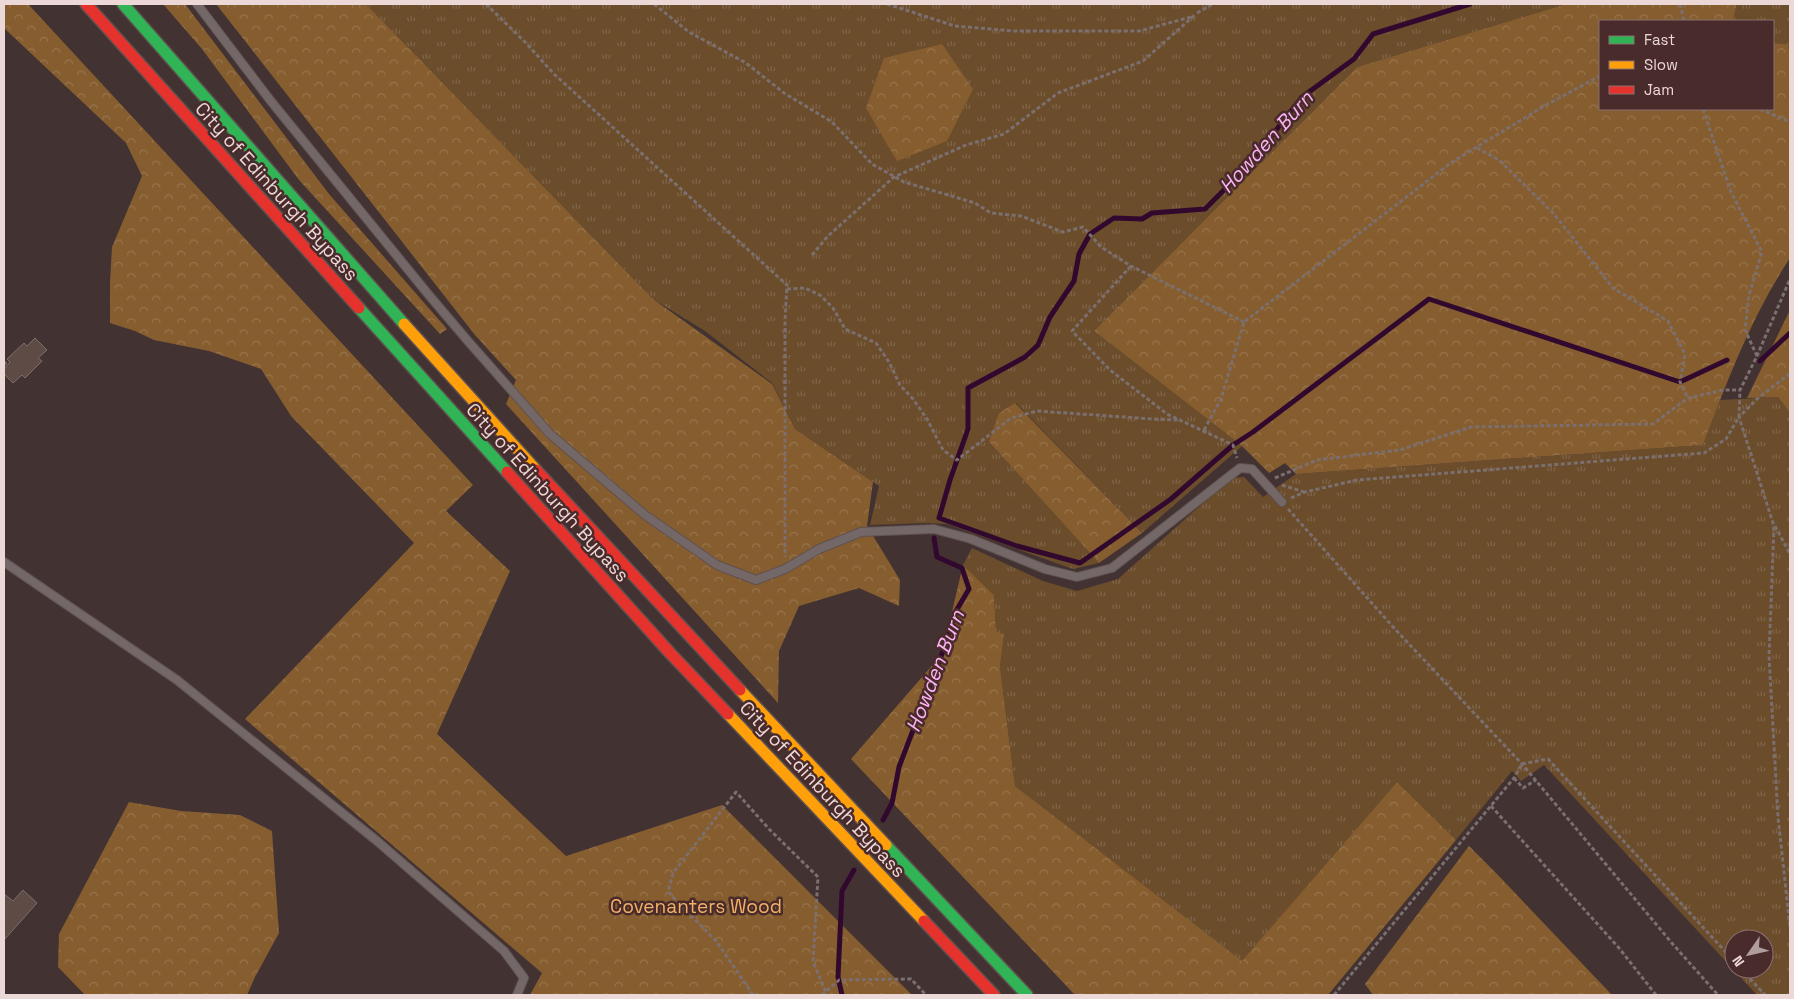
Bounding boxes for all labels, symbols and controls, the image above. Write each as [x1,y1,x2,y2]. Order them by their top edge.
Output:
legend [1599,20,1774,110]
text: Fast [1644,30,1675,49]
text: Slow [1644,55,1678,74]
text: Jam [1644,80,1674,99]
water label: Howden Burn [1213,85,1319,198]
street label: City of Edinburgh Bypass [189,97,364,286]
street label: City of Edinburgh Bypass [460,398,635,587]
water label: Howden Burn [900,606,970,736]
street label: City of Edinburgh Bypass [734,696,911,883]
park label: Covenanters Wood [610,894,782,919]
north arrow [1724,929,1774,979]
text: N [1728,952,1748,970]

